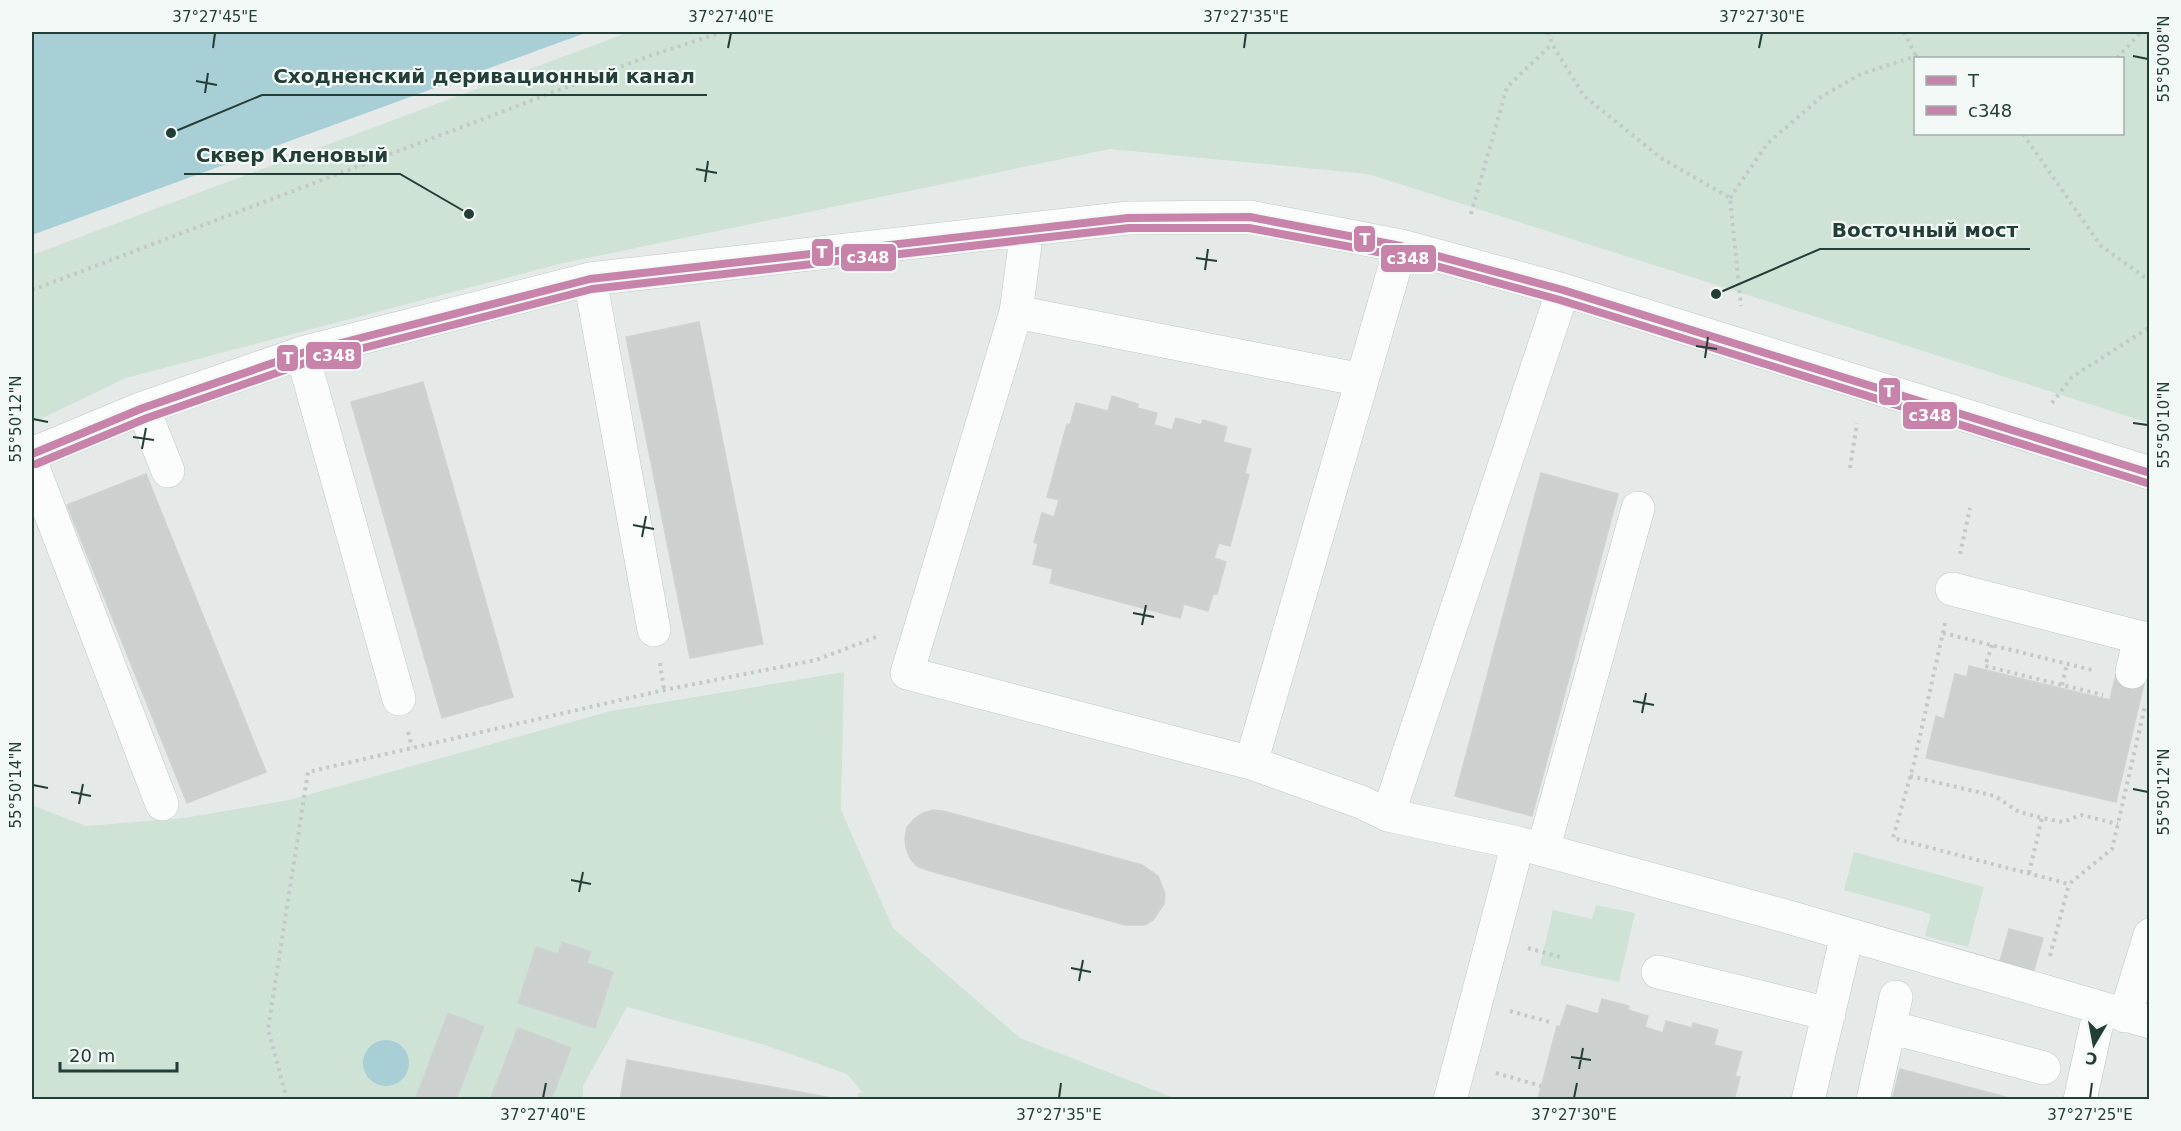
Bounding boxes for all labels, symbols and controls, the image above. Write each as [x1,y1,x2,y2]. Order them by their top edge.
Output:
text: 37°27'45"E [172,8,258,26]
text: 37°27'40"E [688,8,774,26]
text: 37°27'35"E [1203,8,1289,26]
text: 37°27'30"E [1719,8,1805,26]
text: 55°50'08"N [2155,15,2173,103]
callout: Сходненский деривационный канал [262,57,707,95]
legend [1914,57,2124,135]
text: Сходненский деривационный канал [273,64,695,88]
text: Т [1967,70,1980,91]
text: с348 [1968,100,2012,121]
callout: Сквер Кленовый [184,136,400,174]
text: Сквер Кленовый [196,143,388,167]
callout: Восточный мост [1820,211,2030,249]
text: Восточный мост [1832,218,2019,242]
line badge: Т [1353,225,1376,253]
text: Т [1360,230,1371,249]
line badge: Т [811,238,834,267]
text: Т [817,243,828,262]
line badge: с348 [840,243,897,272]
line badge: с348 [1380,244,1437,273]
text: с348 [847,248,889,267]
text: с348 [1387,249,1429,268]
line badge: с348 [305,341,362,370]
line badge: Т [276,344,299,372]
text: с348 [313,346,355,365]
text: Т [283,349,294,368]
text: 55°50'12"N [7,375,25,463]
line badge: Т [1878,377,1901,406]
text: 55°50'10"N [2155,381,2173,469]
text: Т [1884,382,1895,401]
line badge: с348 [1902,401,1958,430]
text: с348 [1909,406,1951,425]
text: 55°50'14"N [7,741,25,829]
text: 55°50'12"N [2155,748,2173,836]
north arrow [2064,1014,2124,1074]
scale bar [60,1035,177,1073]
text: 20 m [69,1045,115,1066]
text: С [2084,1048,2099,1069]
text: 37°27'40"E [500,1106,586,1124]
text: 37°27'35"E [1016,1106,1102,1124]
text: 37°27'30"E [1531,1106,1617,1124]
text: 37°27'25"E [2047,1106,2133,1124]

